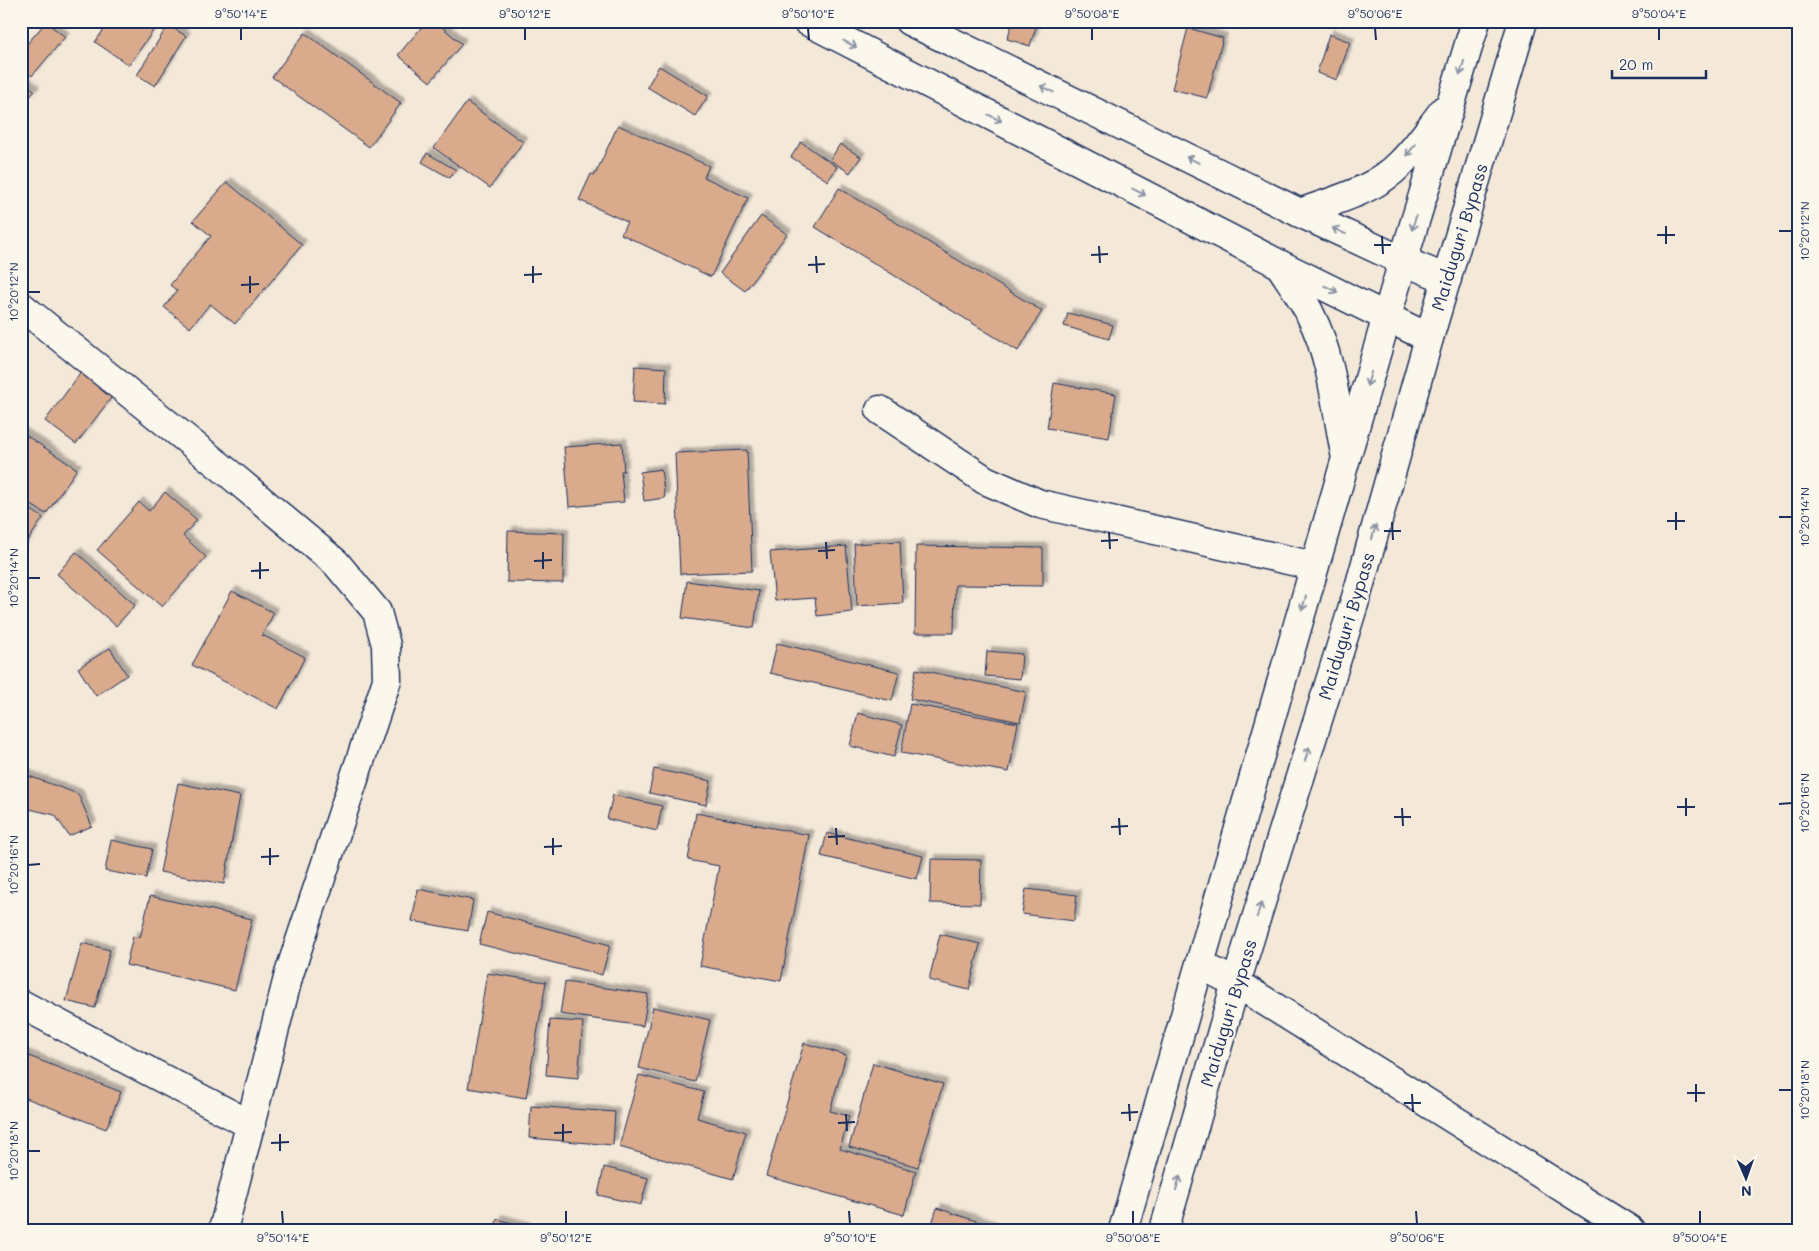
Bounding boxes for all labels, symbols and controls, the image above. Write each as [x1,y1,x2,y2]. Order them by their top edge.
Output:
text: 9°50'14"E [215,5,267,21]
text: 9°50'12"E [499,5,551,21]
text: 9°50'10"E [782,5,834,21]
text: 9°50'08"E [1065,5,1119,21]
text: 9°50'06"E [1348,5,1402,21]
text: 9°50'04"E [1632,5,1686,21]
one-way arrow [842,40,857,49]
scale bar [1612,48,1705,80]
text: 20 m [1619,54,1653,74]
one-way arrow [1457,60,1467,76]
one-way arrow [1040,83,1055,93]
one-way arrow [987,114,1002,123]
one-way arrow [1406,143,1417,156]
one-way arrow [1186,155,1201,164]
street label: Maiduguri Bypass [1425,160,1493,314]
one-way arrow [1131,188,1146,197]
text: 10°20'12"N [1796,201,1812,261]
one-way arrow [1409,215,1419,231]
one-way arrow [1332,226,1347,235]
text: 10°20'12"N [5,262,21,322]
one-way arrow [1323,285,1338,294]
one-way arrow [1364,371,1374,387]
text: 10°20'14"N [1796,487,1812,547]
one-way arrow [1370,524,1379,540]
text: 10°20'14"N [5,548,21,608]
street label: Maiduguri Bypass [1312,549,1380,703]
one-way arrow [1299,594,1308,610]
one-way arrow [1302,747,1312,763]
text: 10°20'16"N [1796,773,1812,833]
text: 10°20'16"N [5,835,21,895]
one-way arrow [1254,902,1264,918]
street label: Maiduguri Bypass [1194,936,1262,1090]
text: 10°20'18"N [1796,1060,1812,1120]
text: 10°20'18"N [5,1121,21,1181]
north arrow [1722,1154,1772,1204]
one-way arrow [1173,1175,1183,1191]
text: N [1741,1182,1752,1201]
text: 9°50'14"E [257,1229,309,1245]
text: 9°50'12"E [540,1229,592,1245]
text: 9°50'10"E [824,1229,876,1245]
text: 9°50'08"E [1106,1229,1160,1245]
text: 9°50'06"E [1390,1229,1444,1245]
text: 9°50'04"E [1673,1229,1727,1245]

